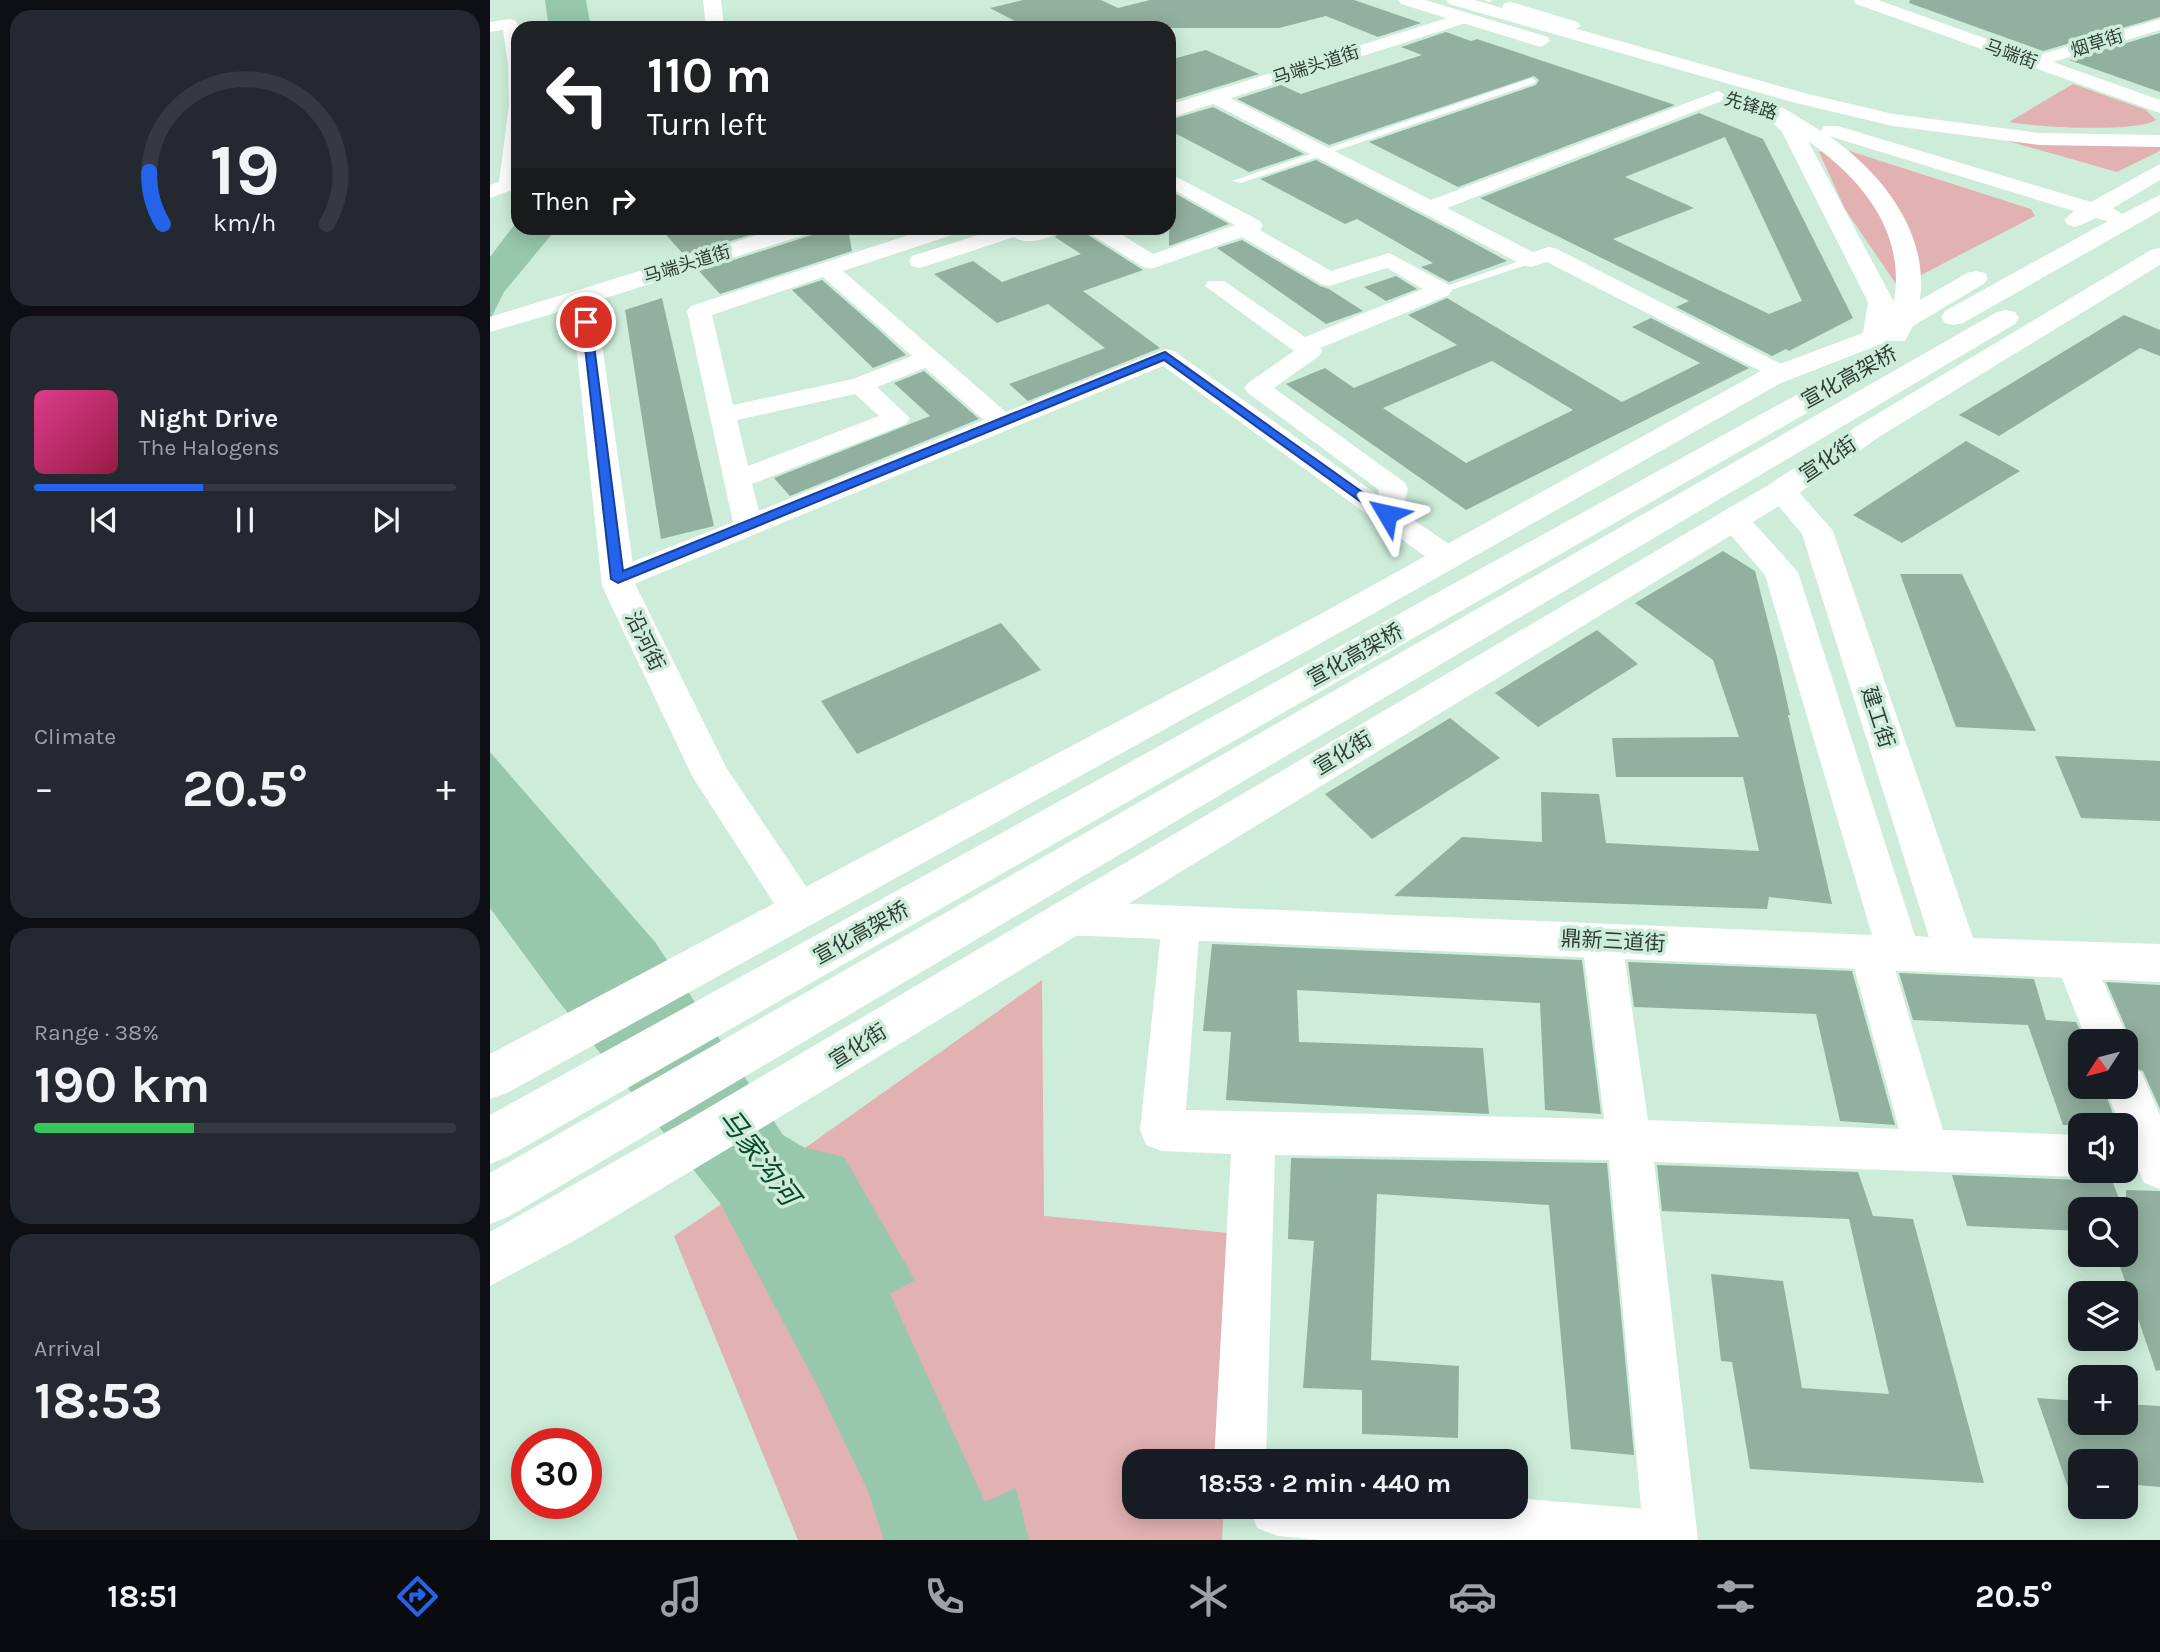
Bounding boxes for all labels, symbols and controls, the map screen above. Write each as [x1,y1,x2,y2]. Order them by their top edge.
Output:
street label: 烟草街 [2068,25,2126,61]
street label: 马端街 [1982,34,2040,74]
street label: 马端头道街 [1270,41,1362,89]
text: 110 m [647,47,772,104]
icon: left [532,49,623,140]
street label: 先锋路 [1722,88,1780,124]
text: Turn left [647,106,767,143]
text: 19 [210,127,280,212]
icon: right [604,182,642,220]
text: Then [532,186,590,217]
text: km/h [213,208,277,237]
street label: 马端头道街 [641,240,733,288]
pin [556,292,616,352]
icon: arrive [567,303,605,341]
street label: 宣化高架桥 [1797,341,1901,413]
text: Night Drive [139,403,278,434]
street label: 宣化街 [1795,431,1861,487]
text: The Halogens [139,434,279,461]
position arrow [1350,477,1424,551]
icon: previous [85,501,123,539]
icon: pause [226,501,264,539]
icon: next [367,501,405,539]
street label: 沿河街 [620,607,670,675]
street label: 宣化高架桥 [1303,619,1407,691]
street label: 建工街 [1857,683,1899,751]
text: Climate [34,723,116,750]
street label: 宣化街 [1310,726,1376,780]
text: 20.5° [182,758,308,819]
text: − [34,766,54,811]
text: + [436,766,456,811]
street label: 宣化高架桥 [809,897,913,969]
street label: 鼎新三道街 [1560,926,1666,956]
text: Range · 38% [34,1019,159,1046]
street label: 宣化街 [825,1019,891,1073]
north arrow [2068,1029,2138,1099]
map controls [2068,1029,2138,1519]
text: 190 km [34,1054,210,1115]
water label: 马家沟河 [712,1102,809,1216]
button: sound [2068,1113,2138,1183]
button: search [2068,1197,2138,1267]
button: layers [2068,1281,2138,1351]
text: Arrival [34,1335,101,1362]
button: + [2068,1365,2138,1435]
text: 18:53 [34,1370,163,1431]
speed limit sign: 30 [511,1428,602,1519]
button: − [2068,1449,2138,1519]
text: 18:53 · 2 min · 440 m [1199,1468,1451,1499]
icon: directions [393,1572,442,1621]
icon: music [657,1572,706,1621]
icon: phone [920,1572,969,1621]
icon: climate [1184,1572,1233,1621]
icon: car [1448,1572,1497,1621]
icon: filters [1711,1572,1760,1621]
text: 18:51 [107,1578,178,1615]
text: 20.5° [1975,1578,2053,1615]

